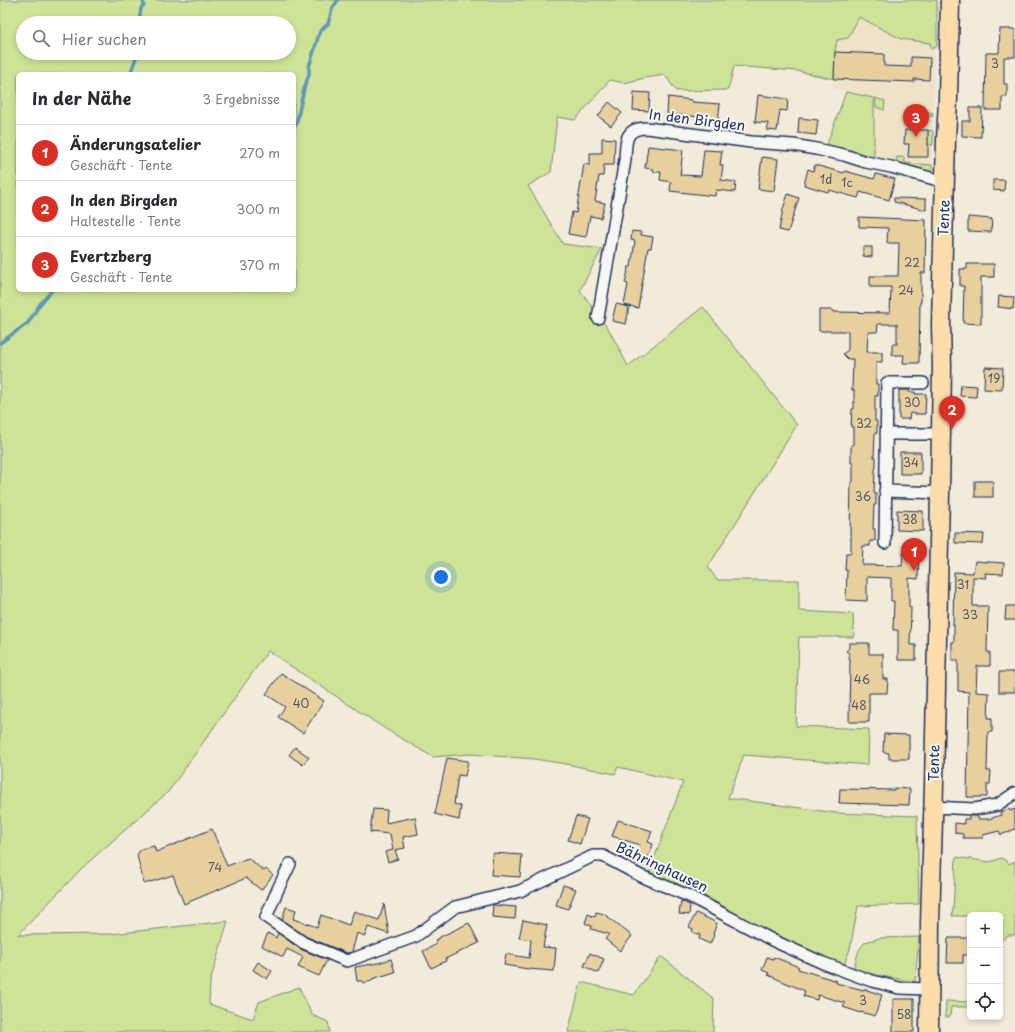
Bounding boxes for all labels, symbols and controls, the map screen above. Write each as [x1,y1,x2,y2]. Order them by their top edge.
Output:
search box [16,16,296,60]
icon: search [30,27,52,49]
text: Hier suchen [62,27,147,50]
house number: 3 [991,54,999,72]
text: In der Nähe [32,85,131,111]
text: 3 Ergebnisse [203,89,280,108]
street label: In den Birgden [648,103,747,136]
pin: 3 [903,104,929,137]
text: Änderungsatelier [70,132,201,155]
text: 1 [42,143,48,162]
text: 270 m [239,143,280,162]
text: Geschäft · Tente [70,155,172,174]
house number: 1d [820,170,832,188]
house number: 1c [841,173,853,191]
text: In den Birgden [70,188,177,211]
text: 2 [40,199,50,218]
text: 300 m [236,199,280,218]
street label: Tente [932,199,955,237]
text: Haltestelle · Tente [70,211,181,230]
text: Evertzberg [70,244,152,267]
house number: 22 [904,253,920,271]
text: 3 [41,255,49,274]
text: 370 m [239,255,280,274]
text: Geschäft · Tente [70,267,172,286]
house number: 24 [898,281,914,299]
house number: 19 [988,369,1000,387]
house number: 30 [904,393,921,411]
pin: 2 [939,396,965,429]
house number: 32 [856,414,872,432]
house number: 34 [903,453,919,471]
house number: 36 [855,487,871,505]
house number: 38 [902,510,918,528]
pin: 1 [901,538,927,571]
your location [431,567,451,587]
house number: 31 [957,575,969,593]
house number: 33 [962,605,978,623]
house number: 46 [854,670,870,688]
house number: 40 [293,694,310,712]
house number: 48 [851,696,867,714]
street label: Tente [923,744,944,782]
street label: Bähringhausen [613,836,712,897]
house number: 74 [208,858,222,876]
map controls [967,912,1003,1020]
button: + [967,912,1003,948]
button: − [967,948,1003,984]
button: locate [967,984,1003,1020]
house number: 3 [859,991,867,1009]
house number: 58 [896,1005,912,1023]

